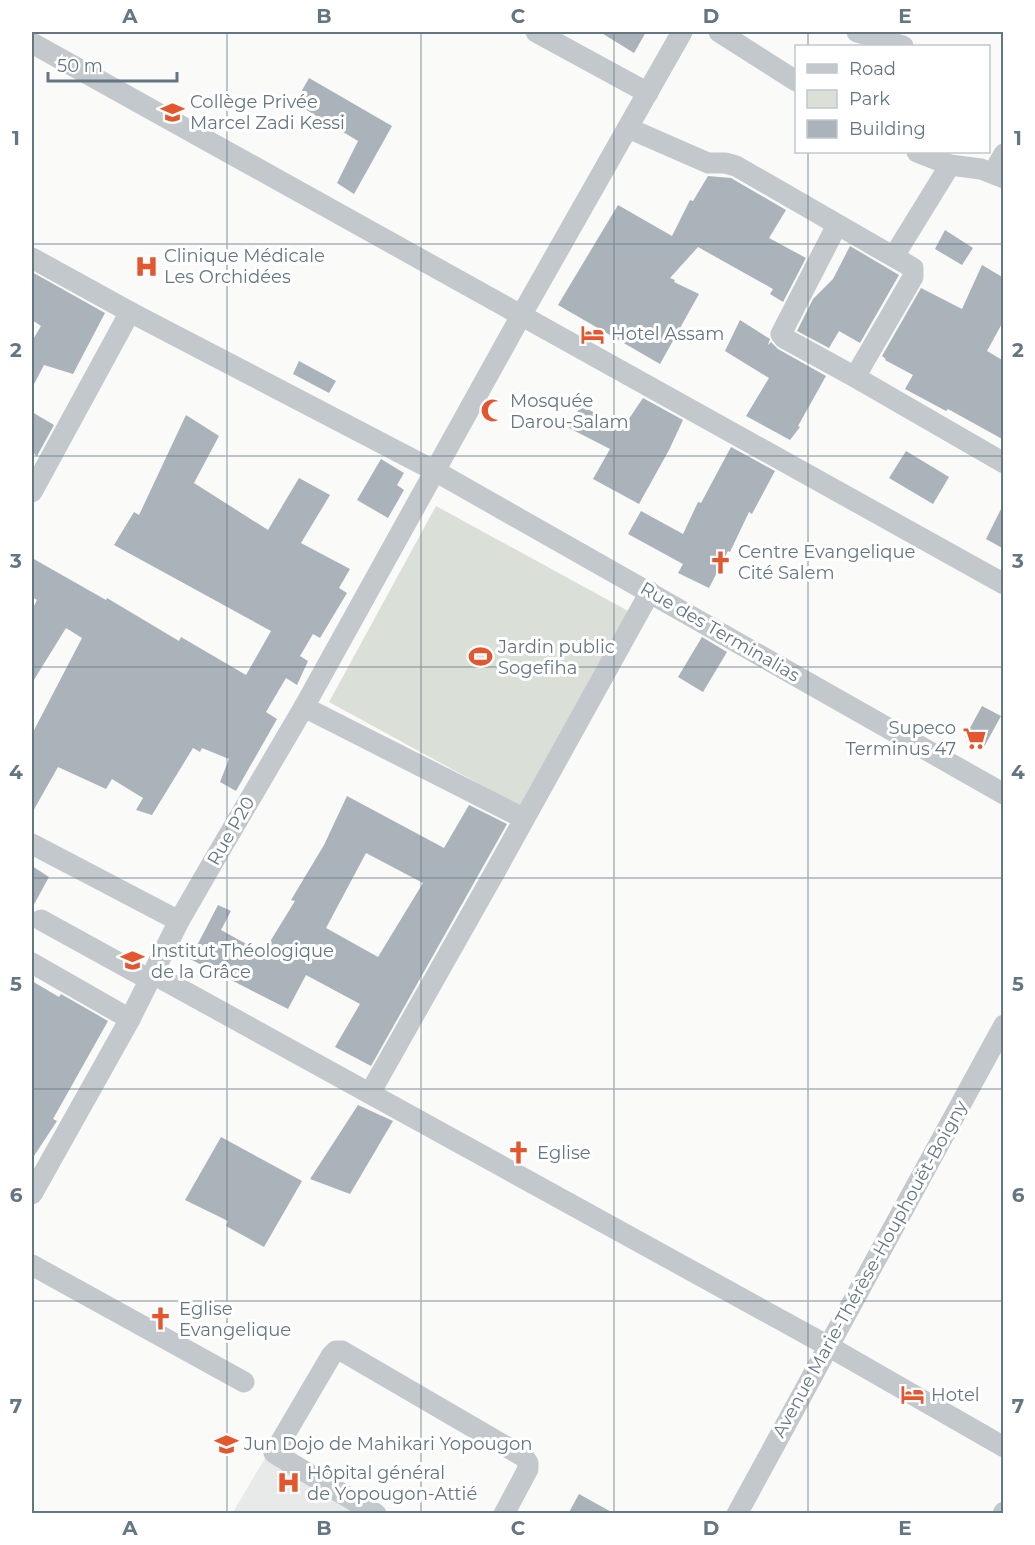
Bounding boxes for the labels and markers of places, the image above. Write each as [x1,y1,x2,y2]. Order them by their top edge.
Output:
place label: Collège Privée Marcel Zadi Kessi [190,91,345,134]
school or university icon: Collège Privée Marcel Zadi Kessi [159,99,185,125]
place label: Clinique Médicale Les Orchidées [164,245,325,288]
hospital icon: Clinique Médicale Les Orchidées [133,253,159,279]
hotel icon: Hotel Assam [580,321,606,347]
place label: Hotel Assam [611,323,724,345]
place label: Mosquée Darou-Salam [510,390,629,433]
mosque icon: Mosquée Darou-Salam [479,398,505,424]
place label: Centre Evangelique Cité Salem [738,541,915,584]
church icon: Centre Evangelique Cité Salem [707,549,733,575]
place label: Jardin public Sogefiha [497,636,615,679]
sports icon: Jardin public Sogefiha [467,644,493,670]
place label: Supeco Terminus 47 [845,717,956,760]
supermarket icon: Supeco Terminus 47 [961,725,987,751]
place label: Institut Théologique de la Grâce [151,940,334,983]
school or university icon: Institut Théologique de la Grâce [120,948,146,974]
church icon: Eglise [506,1140,532,1166]
place label: Eglise [537,1142,591,1164]
place label: Eglise Evangelique [179,1298,291,1341]
church icon: Eglise Evangelique [148,1306,174,1332]
hotel icon: Hotel [900,1382,926,1408]
place label: Hotel [931,1384,980,1406]
school or university icon: Jun Dojo de Mahikari Yopougon [213,1431,239,1457]
place label: Jun Dojo de Mahikari Yopougon [243,1433,533,1455]
place label: Hôpital général de Yopougon-Attié [307,1462,477,1505]
hospital icon: Hôpital général de Yopougon-Attié [276,1470,302,1496]

